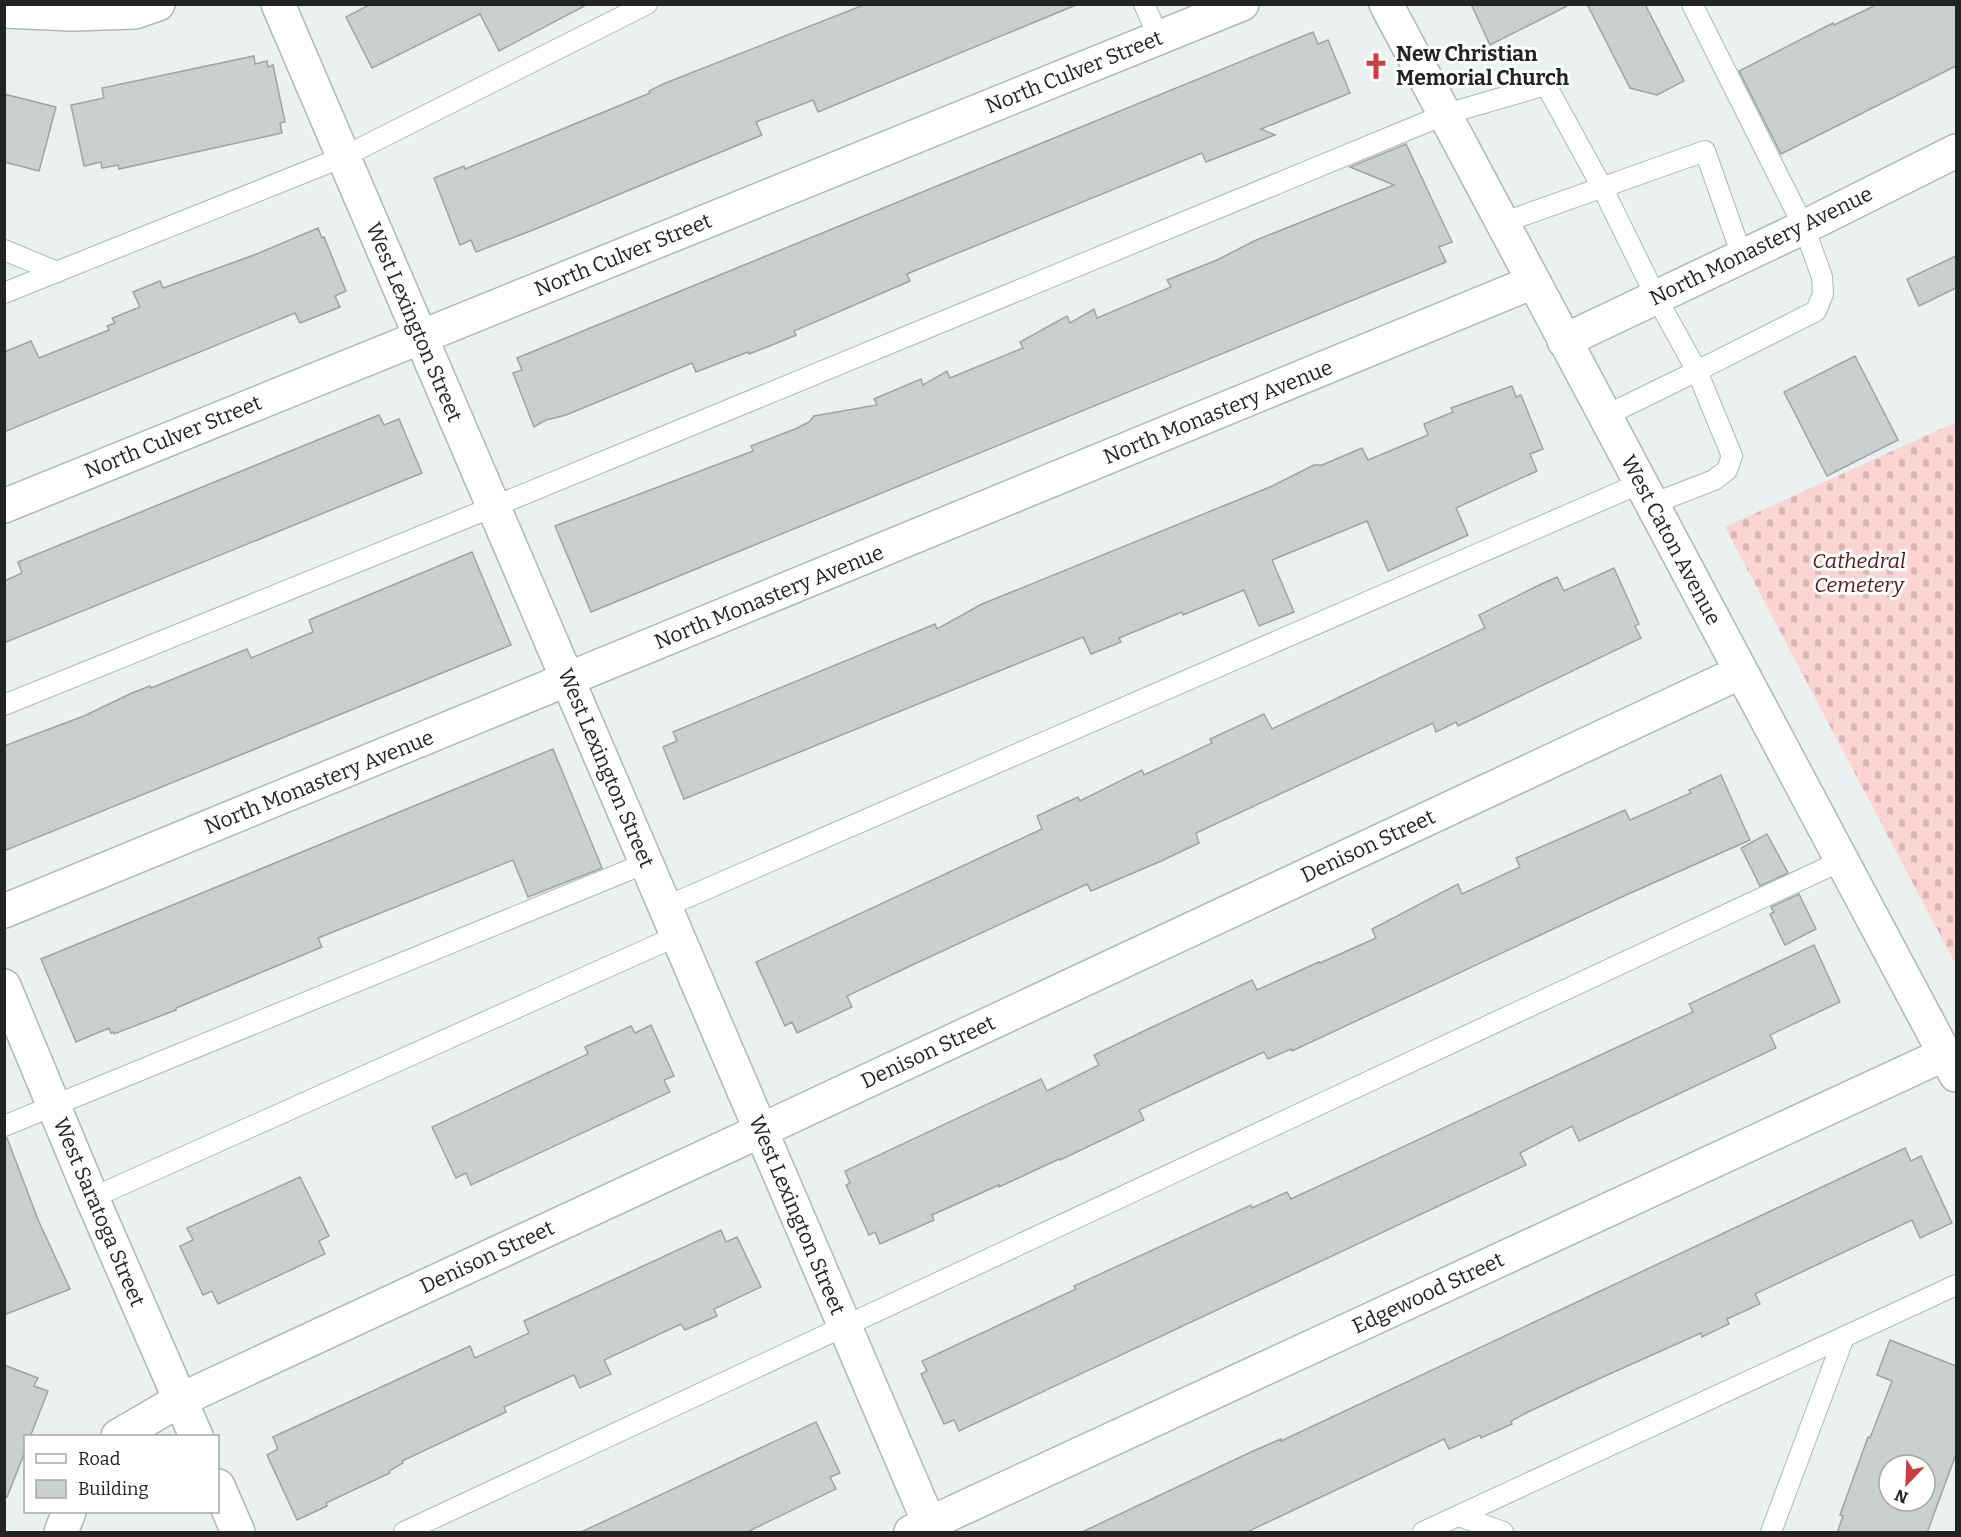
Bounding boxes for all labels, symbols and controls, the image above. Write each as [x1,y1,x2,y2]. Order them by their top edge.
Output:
street label: North Culver Street [982,24,1167,119]
place label: New Christian Memorial Church [1396,41,1570,91]
church icon: New Christian Memorial Church [1361,51,1391,81]
street label: North Monastery Avenue [1645,181,1877,311]
street label: North Culver Street [531,207,716,302]
street label: West Lexington Street [360,218,468,426]
street label: North Monastery Avenue [1100,354,1336,470]
street label: North Culver Street [81,389,266,484]
street label: West Caton Avenue [1615,451,1727,629]
street label: North Monastery Avenue [651,539,887,655]
park label: Cathedral Cemetery [1812,548,1906,598]
street label: West Lexington Street [552,664,660,872]
street label: North Monastery Avenue [201,724,437,840]
street label: Denison Street [1297,803,1440,888]
street label: Denison Street [857,1009,1000,1094]
street label: West Lexington Street [743,1111,851,1319]
street label: West Saratoga Street [47,1114,151,1311]
street label: Denison Street [416,1214,559,1299]
street label: Edgewood Street [1348,1246,1508,1339]
legend [24,1435,219,1513]
text: Road [78,1448,121,1470]
north arrow [1877,1453,1937,1513]
text: Building [78,1478,149,1500]
text: N [1892,1485,1911,1508]

